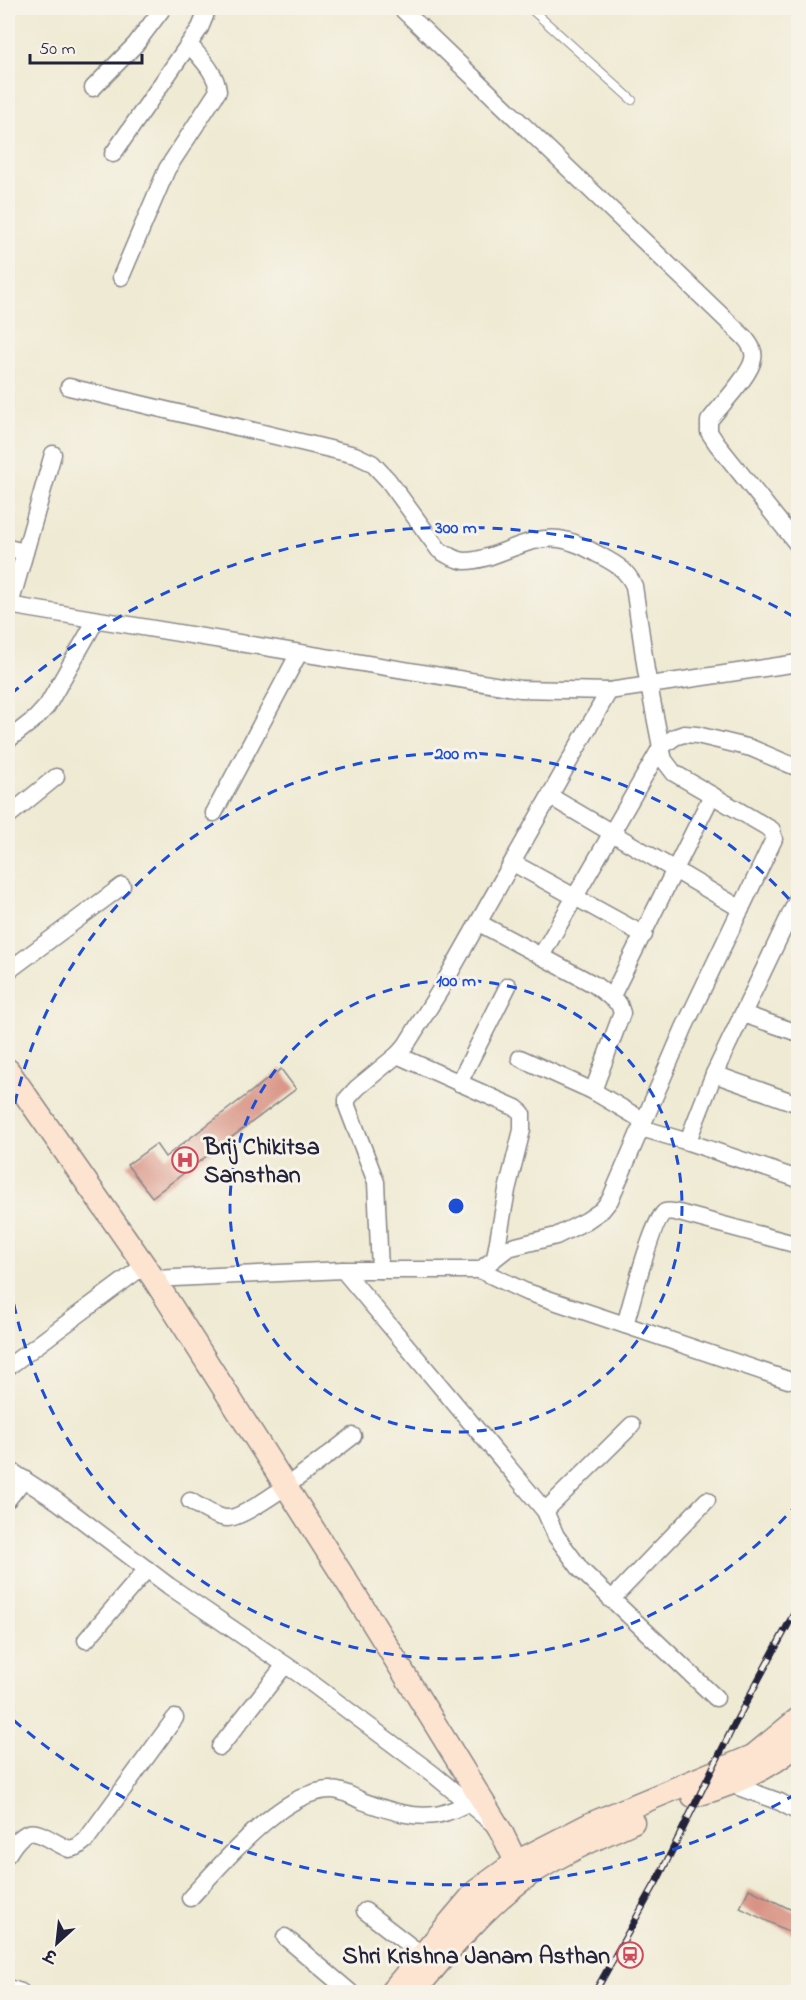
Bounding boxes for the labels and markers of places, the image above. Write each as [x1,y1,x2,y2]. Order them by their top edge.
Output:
place label: Brij Chikitsa Sansthan [203,1131,320,1194]
hospital icon: Brij Chikitsa Sansthan [170,1145,200,1175]
centre of rings [446,1196,466,1216]
place label: Shri Krishna Janam Asthan [342,1940,610,1975]
station icon: Shri Krishna Janam Asthan [615,1940,645,1970]

